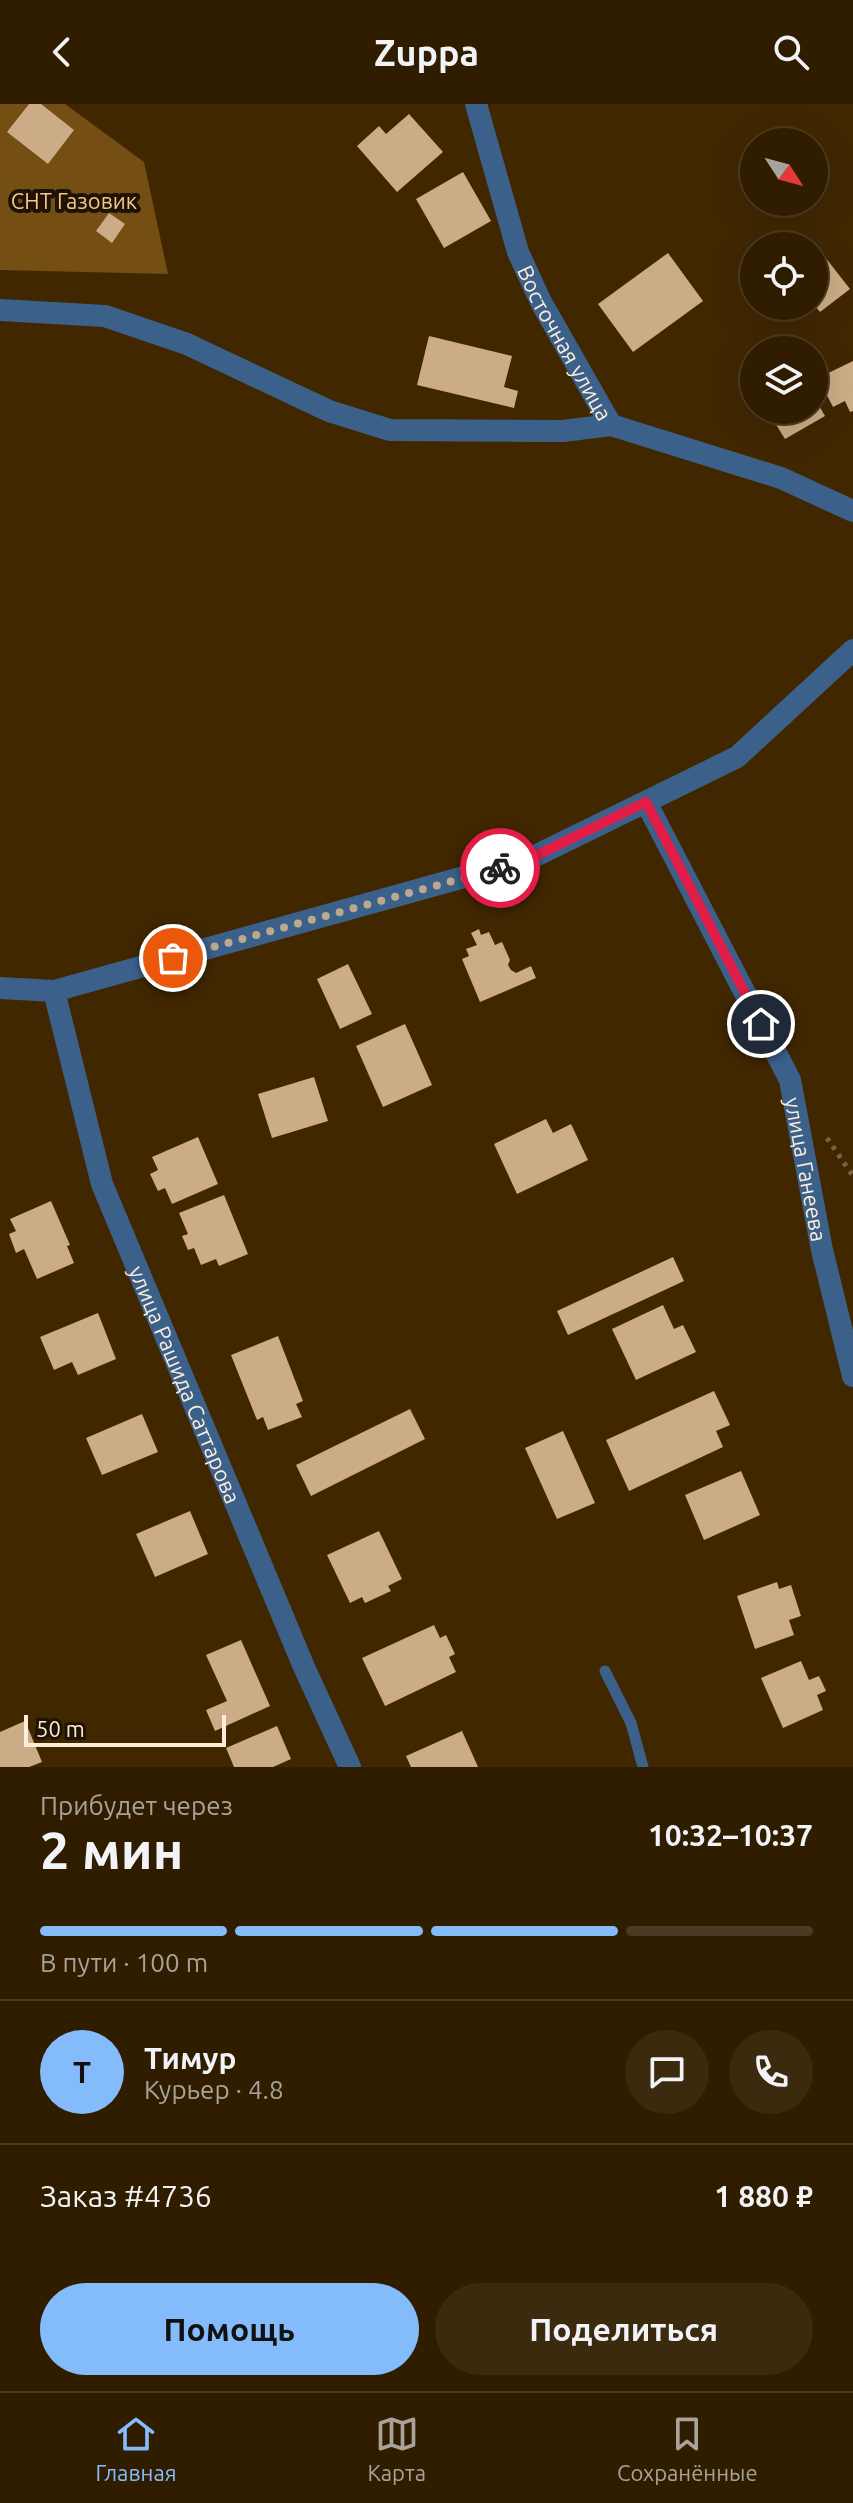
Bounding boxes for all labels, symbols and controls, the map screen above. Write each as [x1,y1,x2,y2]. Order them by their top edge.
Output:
icon: back [40,30,84,74]
icon: search [769,30,813,74]
text: Zuppa [374,32,479,73]
north arrow [740,128,828,216]
map controls [740,128,828,424]
park label: СНТ Газовик [11,188,137,213]
button: locate [740,232,828,320]
street label: Восточная улица [513,261,618,424]
button: layers [740,336,828,424]
courier [460,828,540,908]
icon: bike [478,846,522,890]
pin [139,924,207,992]
icon: bag [151,936,195,980]
pin [727,990,795,1058]
icon: home [739,1002,783,1046]
street label: улица Ганеева [781,1095,833,1244]
street label: улица Рашида Саттарова [125,1262,247,1507]
scale bar [24,1711,226,1747]
text: 50 m [36,1716,85,1741]
text: Прибудет через [40,1791,233,1820]
text: 10:32–10:37 [648,1818,813,1852]
text: 2 мин [40,1821,183,1879]
text: В пути · 100 m [40,1948,208,1977]
button: chat [625,2030,709,2114]
button: phone [729,2030,813,2114]
text: Тимур [144,2041,236,2075]
text: Т [73,2055,91,2089]
text: Курьер · 4.8 [144,2075,284,2104]
text: Заказ #4736 [40,2179,212,2213]
text: 1 880 ₽ [714,2179,813,2213]
button: Помощь [40,2283,419,2375]
button: Поделиться [435,2283,813,2375]
tab: Главная [95,2412,177,2485]
tab: Карта [367,2412,426,2485]
tab: Сохранённые [617,2412,758,2485]

